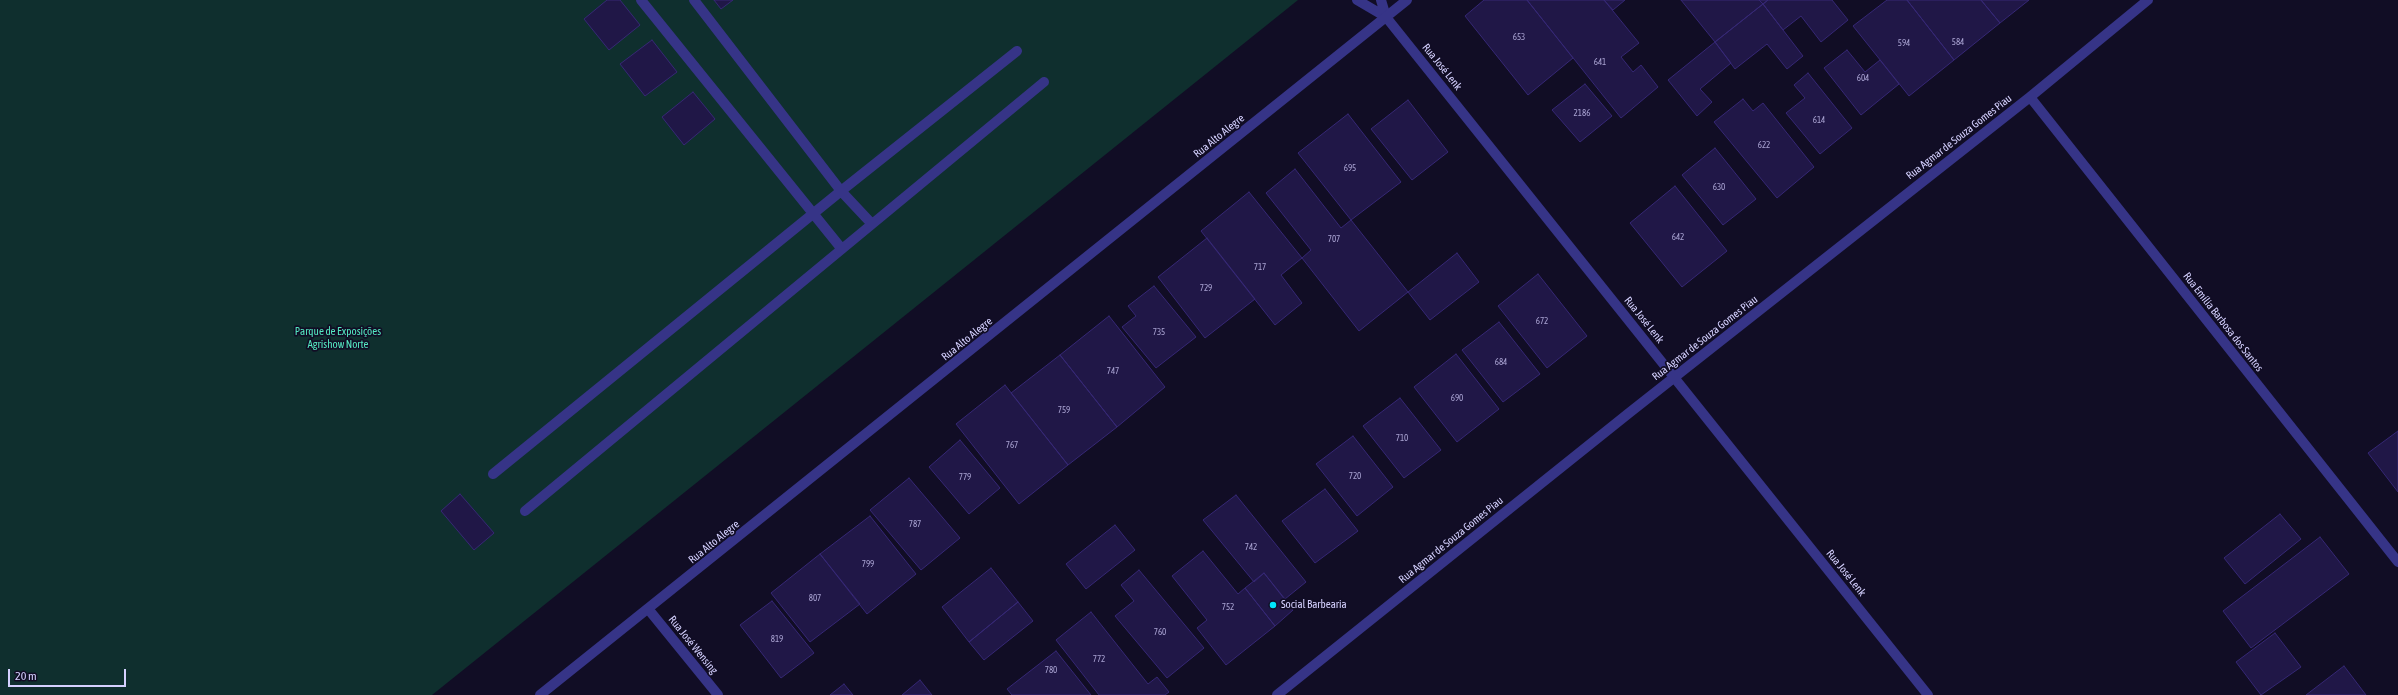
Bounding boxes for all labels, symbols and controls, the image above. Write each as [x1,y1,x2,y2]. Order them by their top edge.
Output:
house number: 653 [1513,32,1525,42]
house number: 584 [1952,37,1964,47]
house number: 594 [1898,38,1910,48]
street label: Rua José Lenk [1419,41,1465,93]
house number: 641 [1594,57,1606,67]
house number: 604 [1857,73,1869,83]
street label: Rua Agmar de Souza Gomes Piau [1904,92,2014,182]
house number: 2186 [1574,108,1590,118]
street label: Rua Alto Alegre [1191,111,1247,161]
house number: 614 [1813,115,1825,125]
house number: 622 [1758,140,1770,150]
house number: 695 [1344,163,1356,173]
house number: 630 [1713,182,1725,192]
house number: 642 [1672,232,1684,242]
house number: 707 [1328,234,1340,244]
house number: 717 [1254,262,1266,272]
street label: Rua Emília Barbosa dos Santos [2180,270,2266,374]
house number: 729 [1200,283,1212,293]
street label: Rua Agmar de Souza Gomes Piau [1650,293,1760,383]
street label: Rua José Lenk [1621,294,1667,346]
street label: Rua Alto Alegre [939,314,995,364]
house number: 672 [1536,316,1548,326]
park label: Parque de Exposições Agrishow Norte [295,325,381,351]
house number: 735 [1153,327,1165,337]
house number: 684 [1495,357,1507,367]
house number: 747 [1107,366,1119,376]
house number: 690 [1451,393,1463,403]
house number: 759 [1058,405,1070,415]
house number: 710 [1396,433,1408,443]
house number: 767 [1006,440,1018,450]
house number: 720 [1349,471,1361,481]
house number: 779 [959,472,971,482]
street label: Rua Agmar de Souza Gomes Piau [1396,494,1506,586]
street label: Rua Alto Alegre [686,517,742,567]
house number: 787 [909,519,921,529]
house number: 742 [1245,542,1257,552]
street label: Rua José Lenk [1823,547,1869,599]
house number: 799 [862,559,874,569]
house number: 807 [809,593,821,603]
place label: Social Barbearia [1281,598,1347,612]
marker: Social Barbearia [1268,600,1278,610]
house number: 752 [1222,602,1234,612]
street label: Rua José Wensing [666,613,720,677]
house number: 760 [1154,627,1166,637]
house number: 819 [771,634,783,644]
house number: 772 [1093,654,1105,664]
scale bar [10,661,128,687]
house number: 780 [1045,665,1057,675]
text: 20 m [15,669,37,683]

